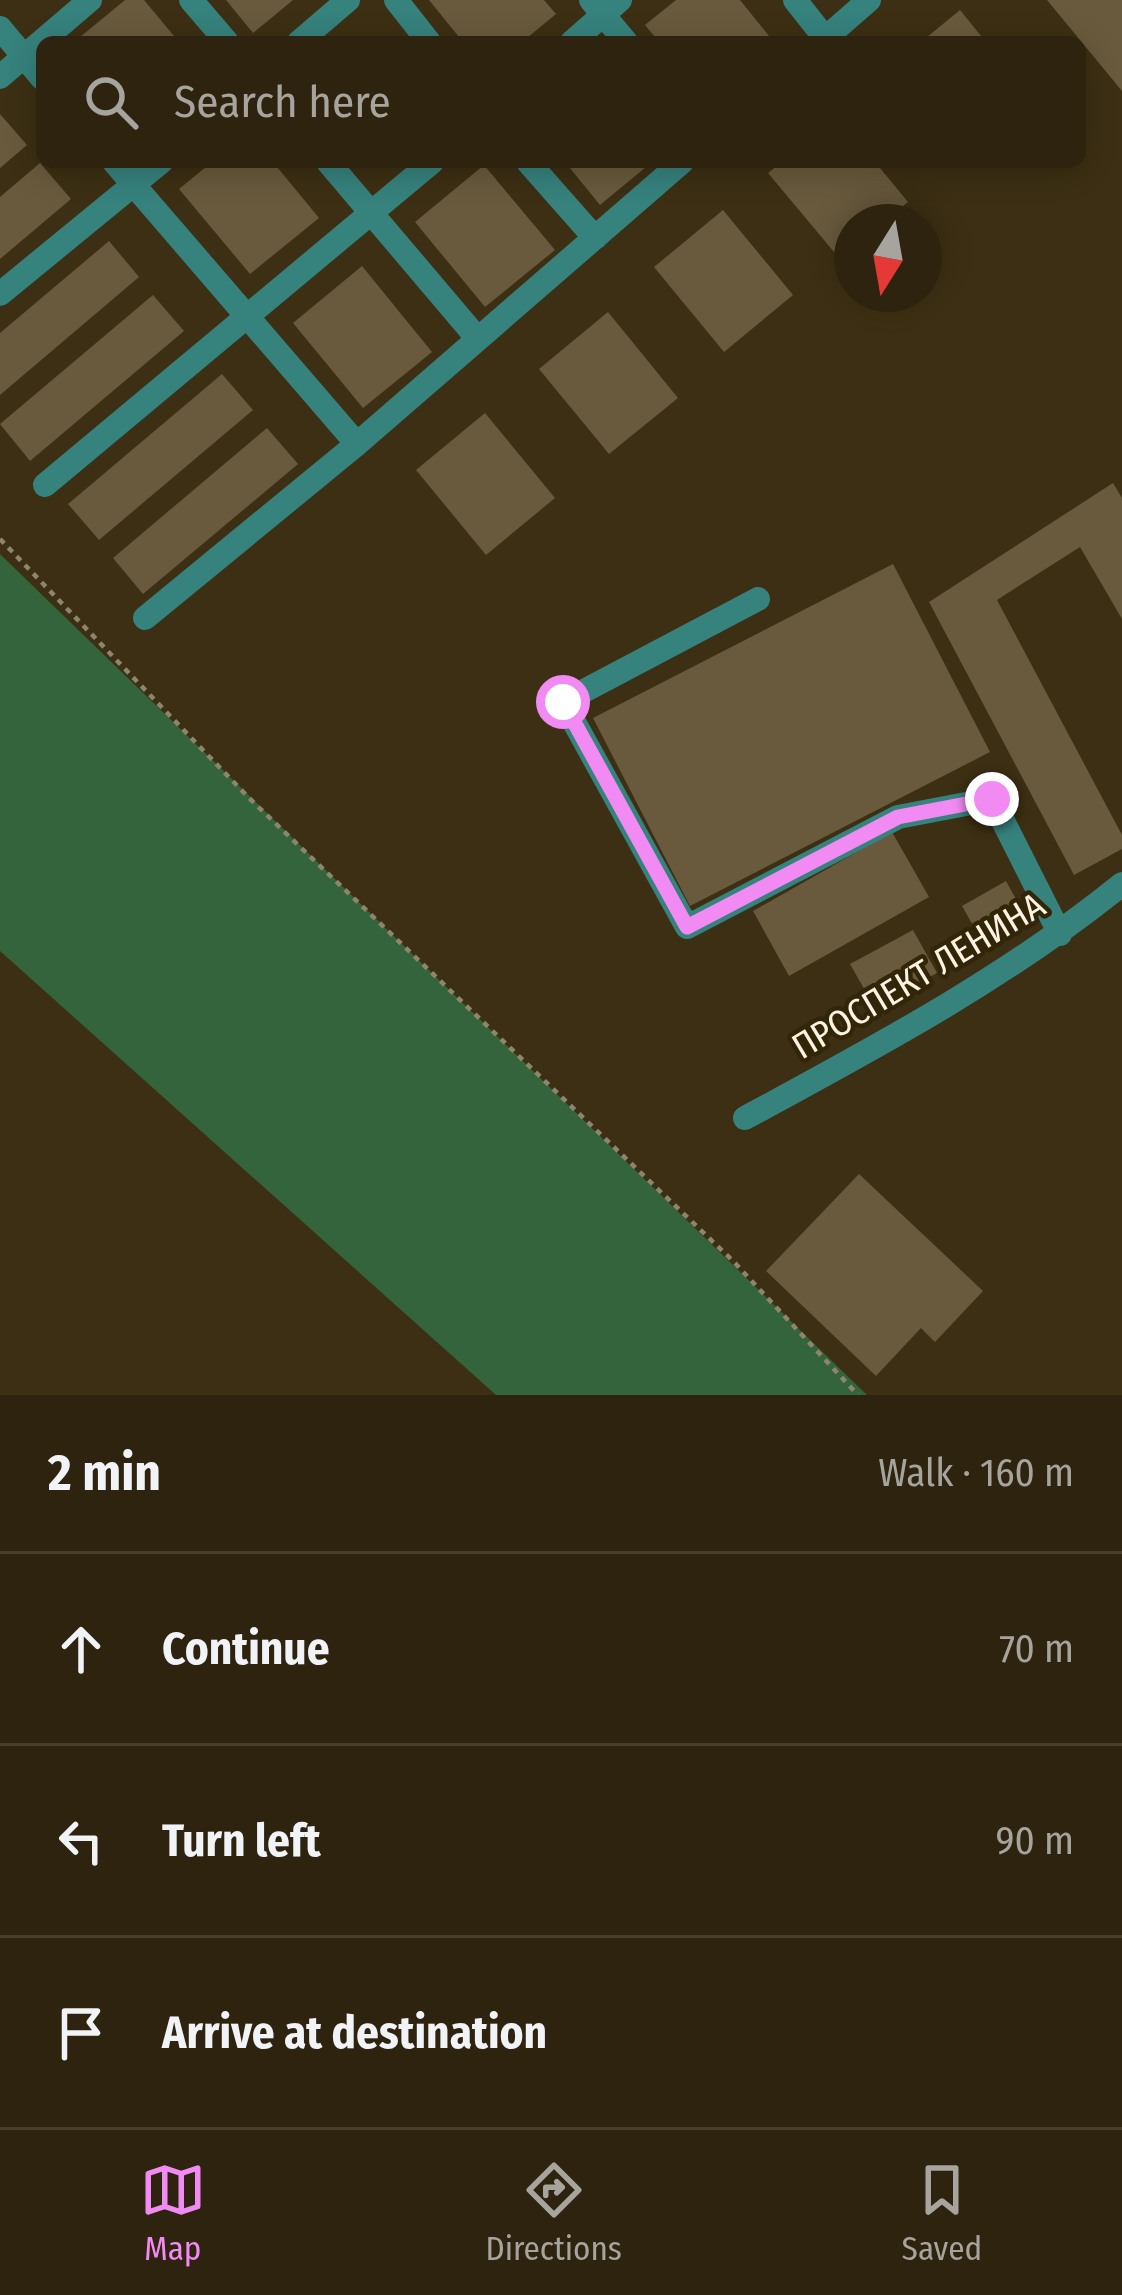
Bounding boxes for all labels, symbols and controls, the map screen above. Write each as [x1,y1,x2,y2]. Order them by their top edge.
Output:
search box [36,36,1086,168]
icon: search [78,69,144,135]
text: Search here [174,75,391,129]
north arrow [834,204,942,312]
route start [536,675,590,729]
route end [965,772,1019,826]
street label: ПРОСПЕКТ ЛЕНИНА [784,883,1053,1069]
text: 2 min [48,1442,161,1504]
text: Walk · 160 m [878,1450,1074,1496]
icon: ahead [48,1616,114,1682]
text: Continue [162,1622,330,1676]
text: 70 m [999,1626,1074,1672]
icon: left [48,1808,114,1874]
text: Turn left [162,1814,321,1868]
text: 90 m [996,1818,1074,1864]
icon: arrive [48,2000,114,2066]
text: Arrive at destination [162,2006,547,2060]
tab: Map [140,2157,206,2269]
tab: Directions [485,2157,622,2269]
tab: Saved [902,2157,982,2269]

